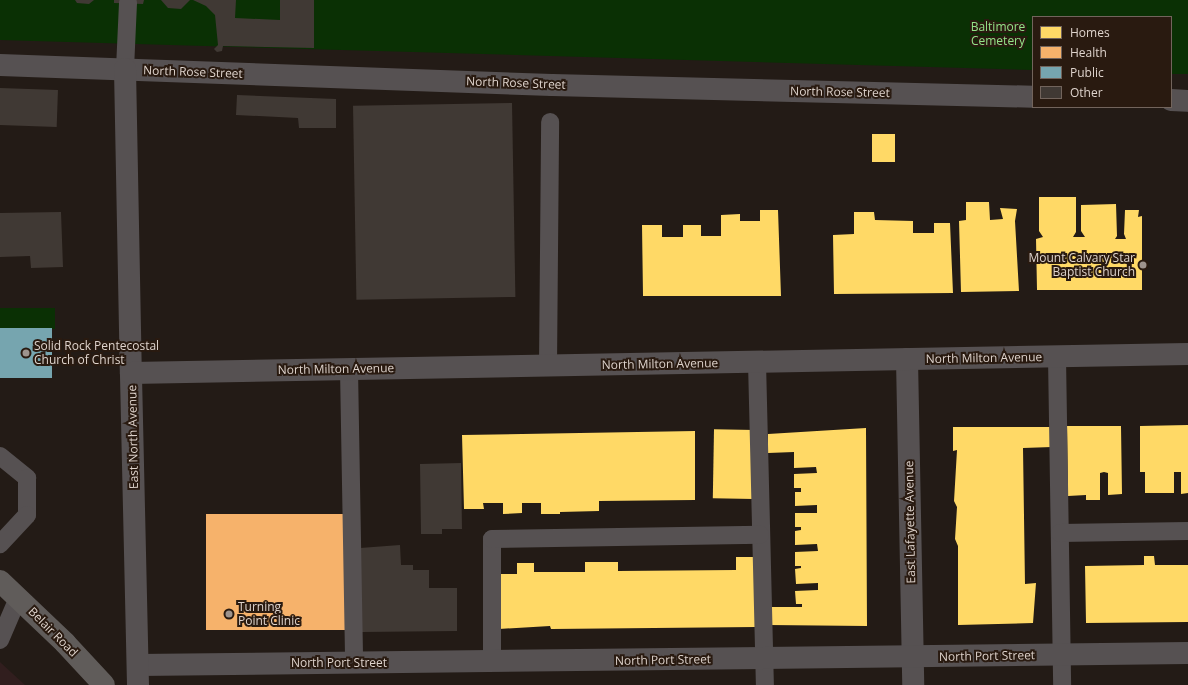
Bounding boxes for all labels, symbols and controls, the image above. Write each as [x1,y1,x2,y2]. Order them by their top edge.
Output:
legend [1032,16,1172,108]
park label: Baltimore Cemetery [971,20,1025,48]
text: Homes [1070,24,1110,41]
text: Health [1070,44,1107,61]
street label: North Rose Street [143,63,243,81]
text: Public [1070,64,1104,81]
street label: North Rose Street [466,74,566,92]
street label: North Rose Street [790,84,890,100]
text: Other [1070,84,1103,101]
place label: Mount Calvary Star Baptist Church [1028,251,1135,279]
marker: Mount Calvary Star Baptist Church [1138,260,1148,270]
place label: Solid Rock Pentecostal Church of Christ [34,339,159,367]
marker: Solid Rock Pentecostal Church of Christ [21,348,31,358]
street label: North Milton Avenue [926,350,1042,366]
street label: North Milton Avenue [602,356,718,372]
street label: North Milton Avenue [278,361,394,377]
street label: East North Avenue [125,385,141,489]
street label: East Lafayette Avenue [902,460,918,584]
place label: Turning Point Clinic [238,600,300,628]
street label: Belair Road [25,604,81,660]
marker: Turning Point Clinic [223,608,235,620]
street label: North Port Street [939,648,1035,664]
street label: North Port Street [615,652,711,668]
street label: North Port Street [291,656,387,670]

